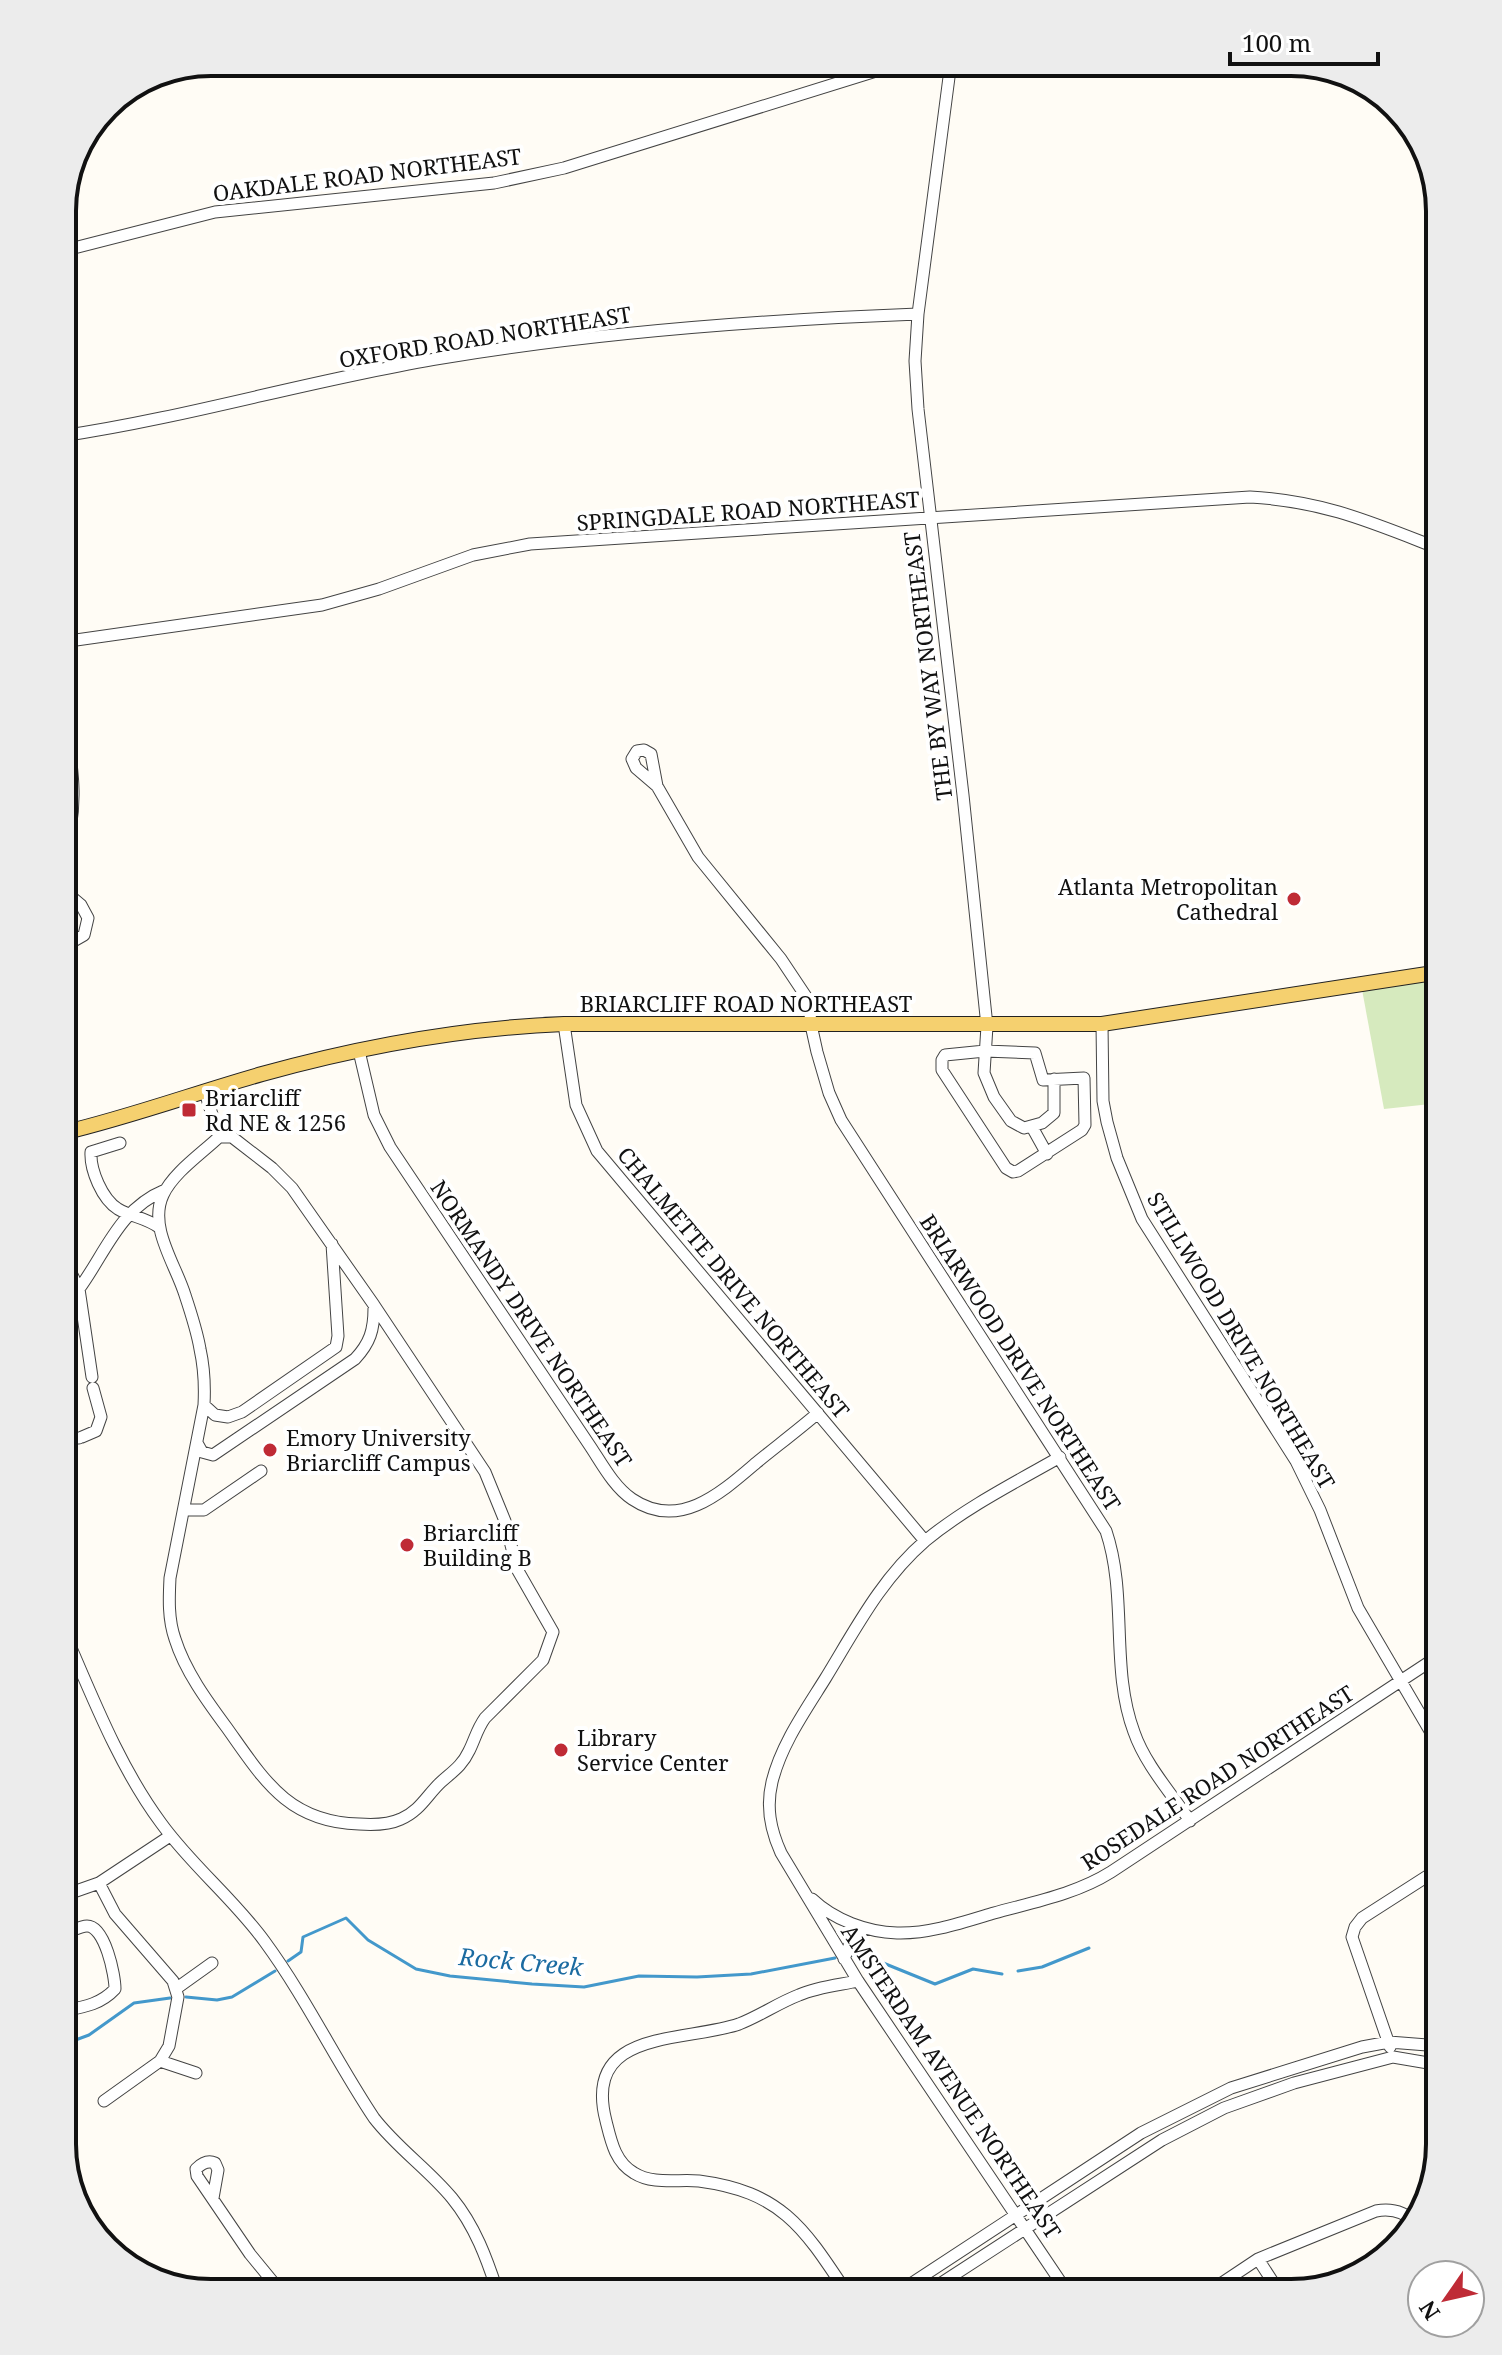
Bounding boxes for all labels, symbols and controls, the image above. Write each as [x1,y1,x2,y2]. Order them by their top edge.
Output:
scale bar [1230,16,1378,66]
text: 100 m [1242,26,1311,59]
street label: OAKDALE ROAD NORTHEAST [211,140,523,208]
street label: OXFORD ROAD NORTHEAST [337,298,634,374]
street label: SPRINGDALE ROAD NORTHEAST [575,483,921,537]
street label: THE BY WAY NORTHEAST [896,529,958,802]
place label: Atlanta Metropolitan Cathedral [1058,871,1278,926]
marker: Atlanta Metropolitan Cathedral [1285,890,1303,908]
street label: BRIARCLIFF ROAD NORTHEAST [580,988,913,1018]
place label: Briarcliff Rd NE & 1256 [205,1082,346,1137]
marker: Briarcliff Rd NE & 1256 [180,1101,198,1119]
street label: CHALMETTE DRIVE NORTHEAST [611,1140,857,1425]
street label: NORMANDY DRIVE NORTHEAST [424,1174,640,1473]
street label: STILLWOOD DRIVE NORTHEAST [1141,1186,1343,1494]
street label: BRIARWOOD DRIVE NORTHEAST [914,1208,1129,1517]
place label: Emory University Briarcliff Campus [286,1422,471,1477]
marker: Emory University Briarcliff Campus [261,1441,279,1459]
place label: Briarcliff Building B [423,1517,532,1572]
marker: Briarcliff Building B [398,1536,416,1554]
street label: ROSEDALE ROAD NORTHEAST [1075,1677,1360,1877]
place label: Library Service Center [577,1722,729,1777]
marker: Library Service Center [552,1741,570,1759]
street label: AMSTERDAM AVENUE NORTHEAST [835,1918,1069,2245]
water label: Rock Creek [457,1939,586,1983]
north arrow [1406,2259,1486,2339]
text: N [1411,2295,1446,2326]

